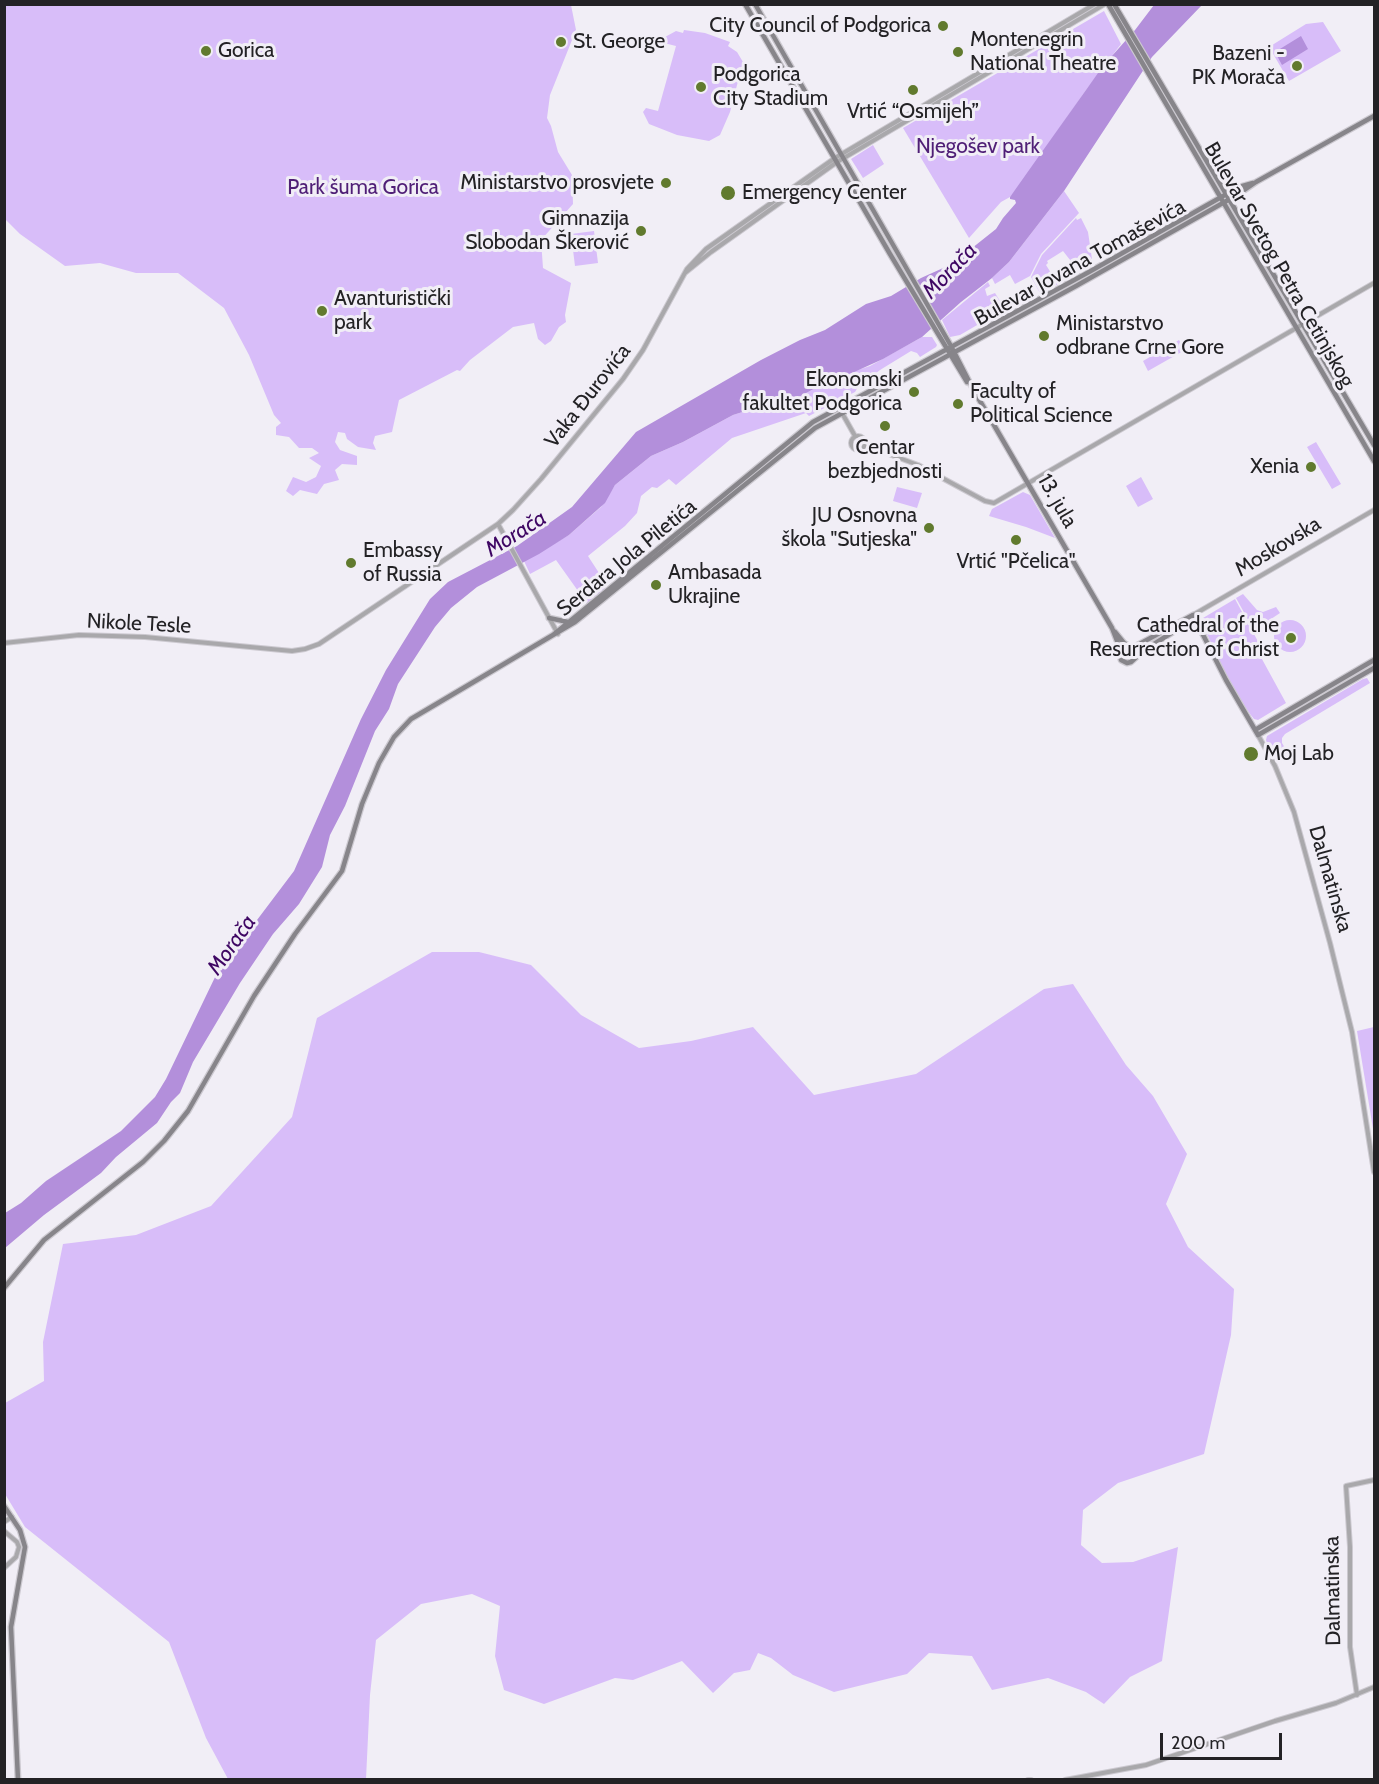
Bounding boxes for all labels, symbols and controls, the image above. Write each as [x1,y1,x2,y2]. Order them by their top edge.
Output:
place label: City Council of Podgorica [709,13,931,39]
marker: City Council of Podgorica [936,19,950,33]
place label: Montenegrin National Theatre [970,27,1116,77]
place label: St. George [573,29,665,55]
marker: St. George [554,35,568,49]
place label: Gorica [218,38,274,64]
place label: Bazeni - PK Morača [1192,41,1285,91]
marker: Gorica [199,44,213,58]
marker: Montenegrin National Theatre [951,45,965,59]
marker: Bazeni - PK Morača [1290,59,1304,73]
place label: Podgorica City Stadium [713,62,828,112]
marker: Podgorica City Stadium [694,80,708,94]
marker: Vrtić “Osmijeh” [906,83,920,97]
place label: Vrtić “Osmijeh” [847,99,979,125]
park label: Njegošev park [916,134,1040,160]
street label: Bulevar Svetog Petra Cetinjskog [1198,138,1360,392]
place label: Ministarstvo prosvjete [460,170,654,196]
park label: Park šuma Gorica [287,175,439,201]
marker: Ministarstvo prosvjete [659,176,673,190]
place label: Emergency Center [742,180,906,206]
marker: Emergency Center [719,184,737,202]
street label: Bulevar Jovana Tomaševića [970,194,1190,332]
place label: Gimnazija Slobodan Škerović [465,206,629,256]
marker: Gimnazija Slobodan Škerović [634,224,648,238]
water label: Morača [917,238,983,304]
place label: Avanturistički park [334,286,451,336]
marker: Avanturistički park [315,304,329,318]
place label: Ministarstvo odbrane Crne Gore [1056,311,1224,361]
marker: Ministarstvo odbrane Crne Gore [1037,329,1051,343]
street label: Vaka Đurovića [540,339,636,453]
place label: Ekonomski fakultet Podgorica [743,367,902,417]
place label: Faculty of Political Science [970,379,1112,429]
marker: Ekonomski fakultet Podgorica [907,385,921,399]
marker: Faculty of Political Science [951,397,965,411]
marker: Centar bezbjednosti [878,419,892,433]
place label: Centar bezbjednosti [828,435,942,485]
place label: Xenia [1250,454,1299,480]
marker: Xenia [1304,460,1318,474]
street label: 13. jula [1032,470,1082,532]
street label: Serdara Jola Piletića [552,494,702,622]
place label: JU Osnovna škola "Sutjeska" [781,503,917,553]
water label: Morača [481,505,551,563]
street label: Moskovska [1231,512,1325,582]
marker: JU Osnovna škola "Sutjeska" [922,521,936,535]
marker: Vrtić "Pčelica" [1009,533,1023,547]
place label: Embassy of Russia [363,538,443,588]
place label: Vrtić "Pčelica" [957,549,1075,575]
marker: Embassy of Russia [344,556,358,570]
place label: Ambasada Ukrajine [668,560,762,610]
marker: Ambasada Ukrajine [649,578,663,592]
street label: Nikole Tesle [86,609,192,639]
place label: Cathedral of the Resurrection of Christ [1089,613,1279,663]
marker: Cathedral of the Resurrection of Christ [1284,631,1298,645]
place label: Moj Lab [1264,741,1334,767]
marker: Moj Lab [1242,745,1260,763]
street label: Dalmatinska [1303,823,1357,935]
water label: Morača [202,910,262,980]
street label: Dalmatinska [1319,1536,1347,1646]
scale bar [1163,1721,1284,1759]
text: 200 m [1171,1732,1225,1754]

